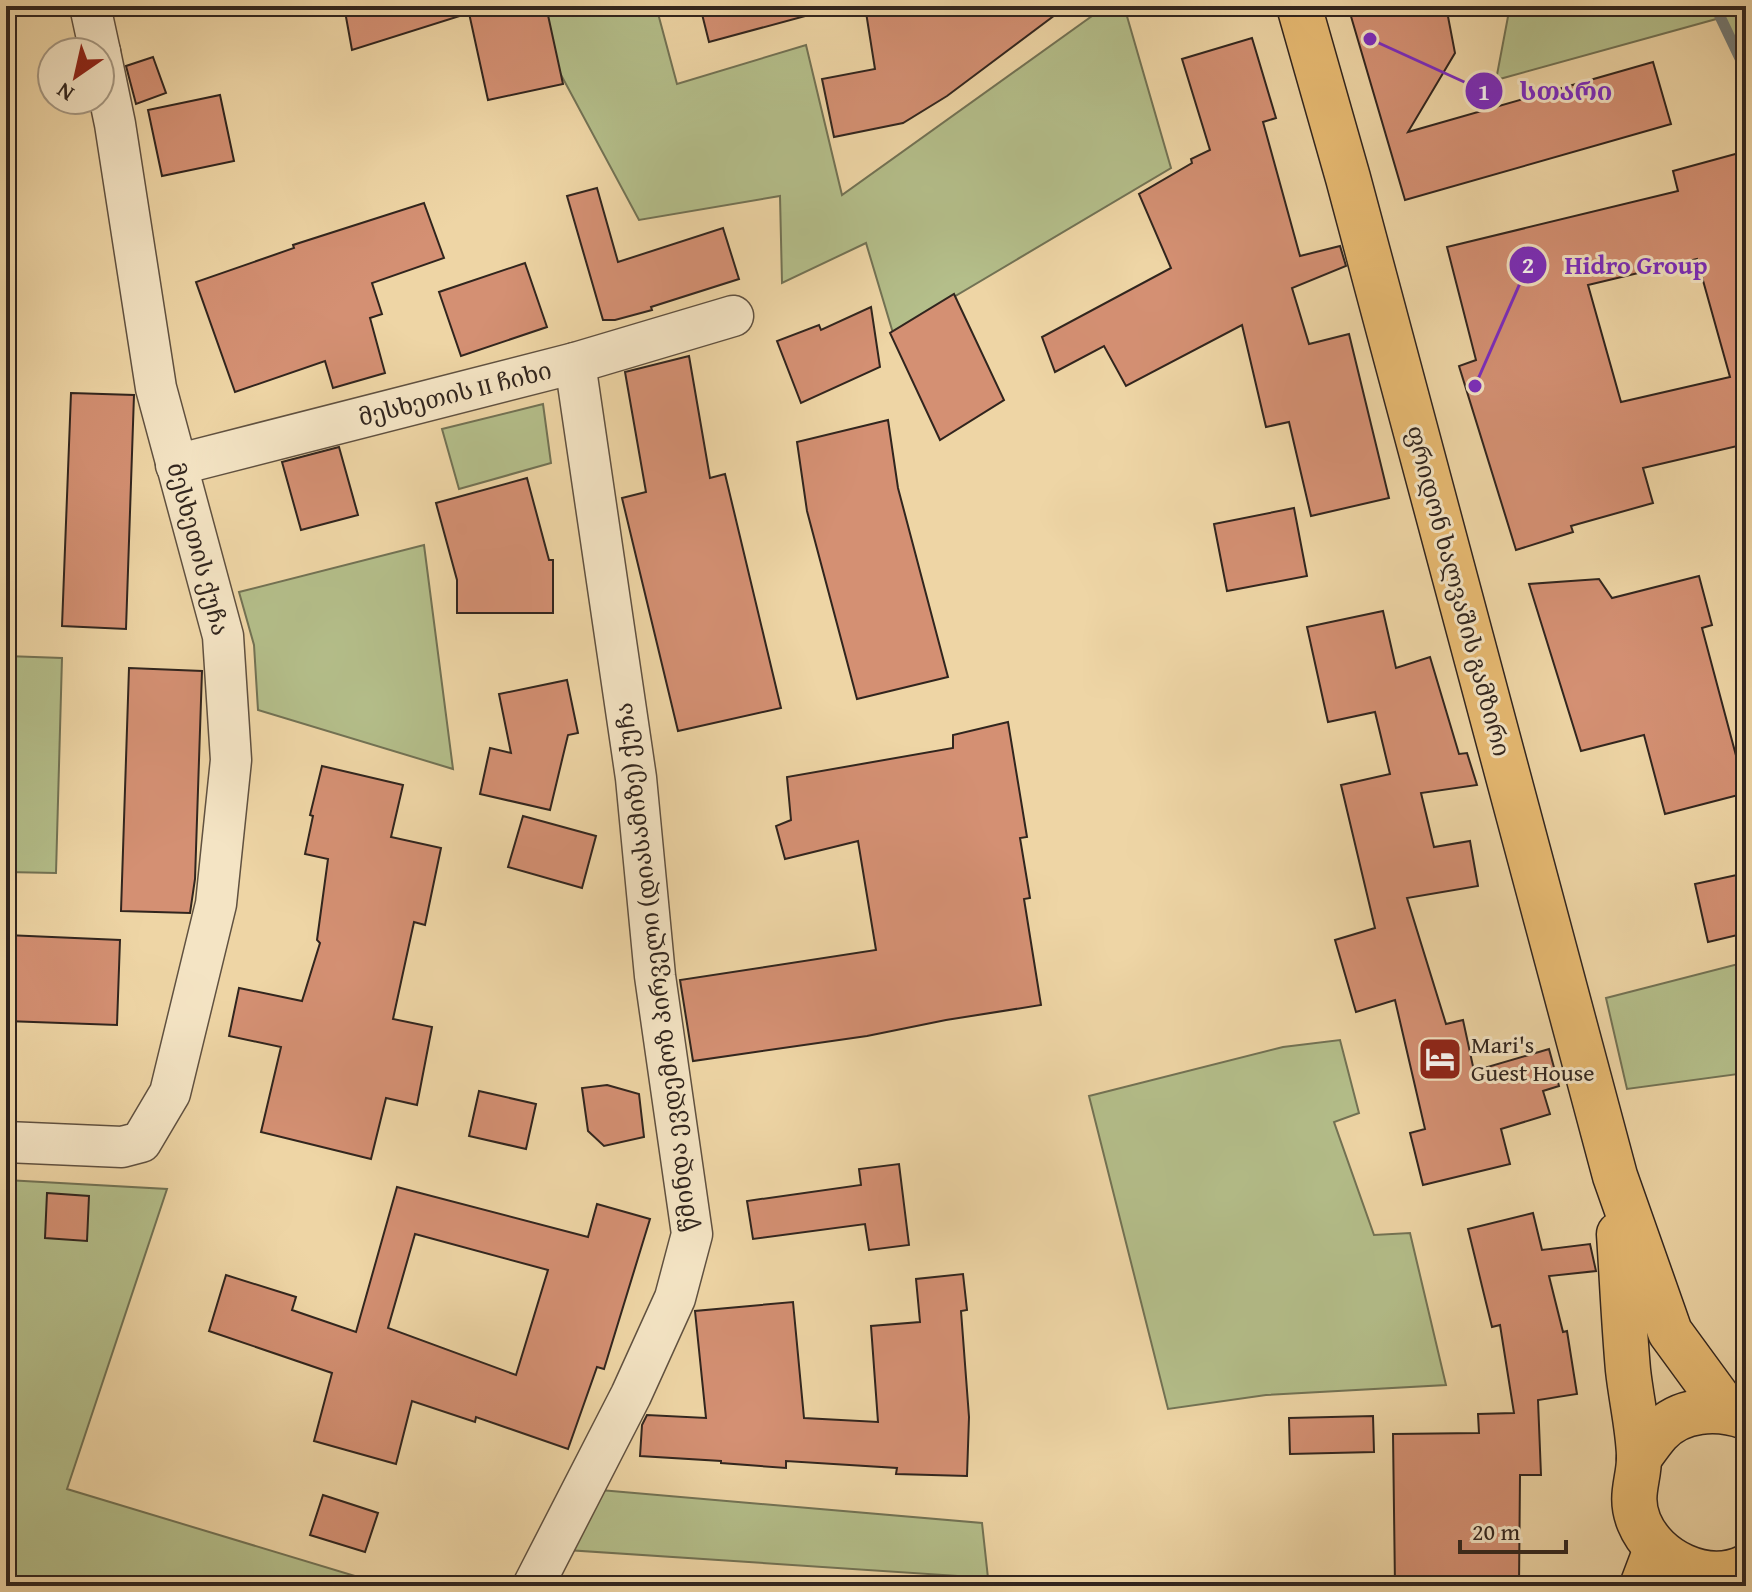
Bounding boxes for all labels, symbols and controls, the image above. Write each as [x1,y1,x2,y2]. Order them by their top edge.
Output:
north arrow [36,36,116,116]
callout: სთარი [1464,66,1629,116]
text: სთარი [1520,71,1612,110]
text: 1 [1478,74,1490,109]
text: N [50,75,80,110]
callout: Hidro Group [1508,240,1723,290]
text: Hidro Group [1565,245,1708,284]
text: 2 [1522,247,1534,282]
street label: მესხეთის II ჩიხი [355,353,555,434]
street label: ფრიდონ ხალვაშის გამზირი [1397,421,1520,760]
street label: მესხეთის ქუჩა [159,458,238,639]
street label: წმინდა ევდემოზ პირველი (დიასამიზე) ქუჩა [606,700,705,1234]
place label: Mari's Guest House [1471,1027,1595,1090]
hotel icon: Mari's Guest House [1416,1035,1464,1083]
scale bar [1460,1504,1566,1554]
text: 20 m [1472,1514,1520,1549]

